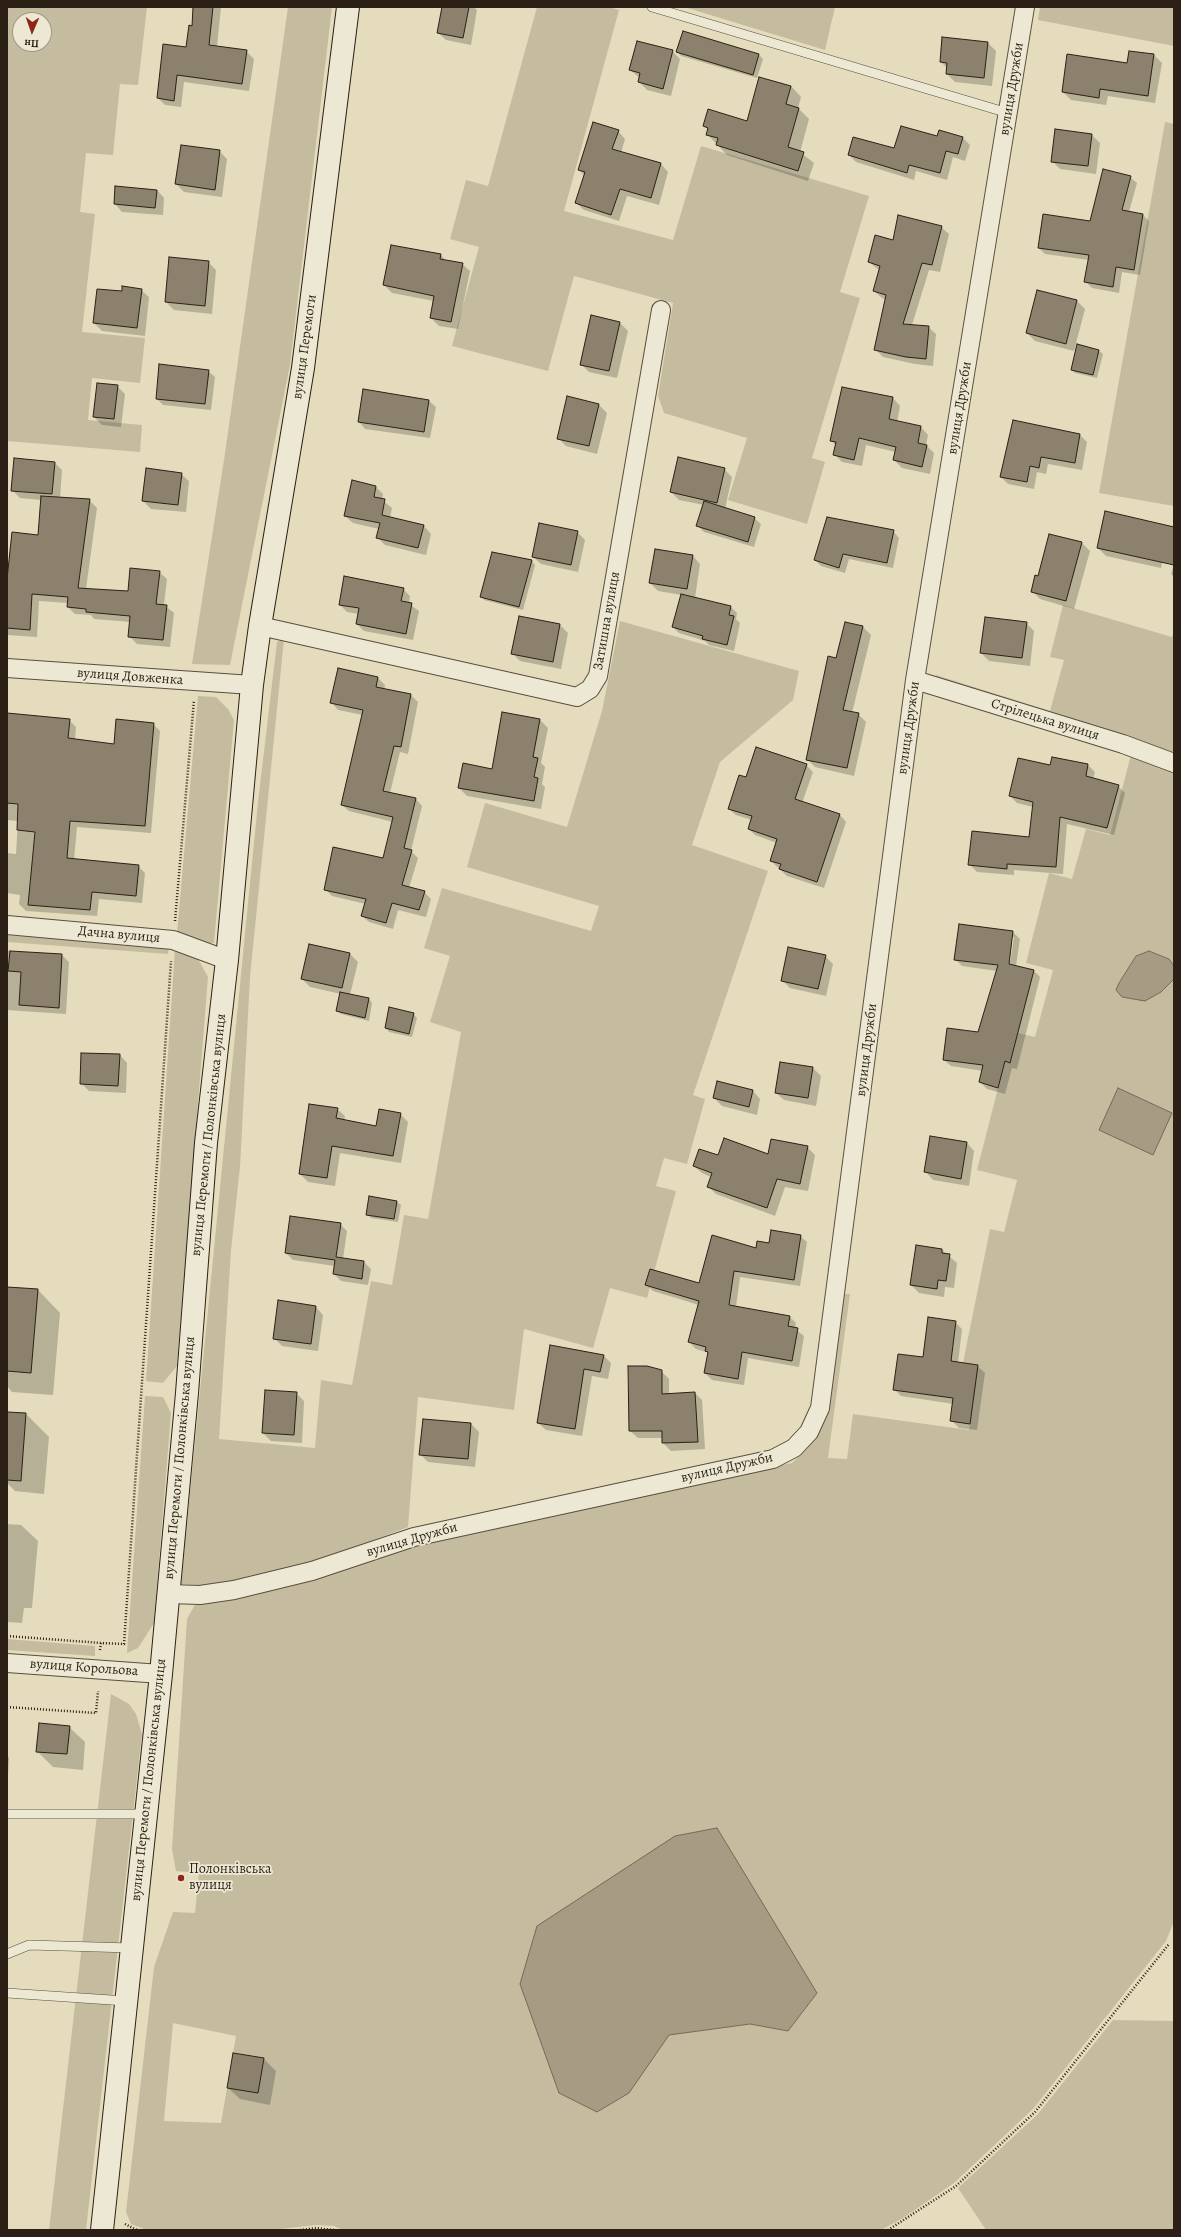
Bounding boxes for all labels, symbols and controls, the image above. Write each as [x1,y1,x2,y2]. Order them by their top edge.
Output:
north arrow [12,12,52,52]
text: Пн [24,36,39,51]
street label: вулиця Дружби [996,41,1028,137]
street label: вулиця Перемоги [289,293,321,401]
street label: вулиця Дружби [944,360,976,456]
street label: Затишна вулиця [590,570,624,672]
street label: вулиця Довженка [76,665,184,689]
street label: вулиця Дружби [894,680,924,776]
street label: Стрілецька вулиця [989,696,1101,744]
street label: Дачна вулиця [77,923,161,947]
street label: вулиця Дружби [853,1002,881,1098]
street label: вулиця Перемоги / Полонківська вулиця [188,1013,230,1257]
street label: вулиця Перемоги / Полонківська вулиця [161,1336,199,1580]
street label: вулиця Дружби [679,1449,775,1487]
street label: вулиця Дружби [365,1519,459,1561]
street label: вулиця Корольова [29,1656,139,1680]
street label: вулиця Перемоги / Полонківська вулиця [128,1658,170,1902]
place label: Полонківська вулиця [189,1862,271,1894]
marker: Полонківська вулиця [176,1873,186,1883]

